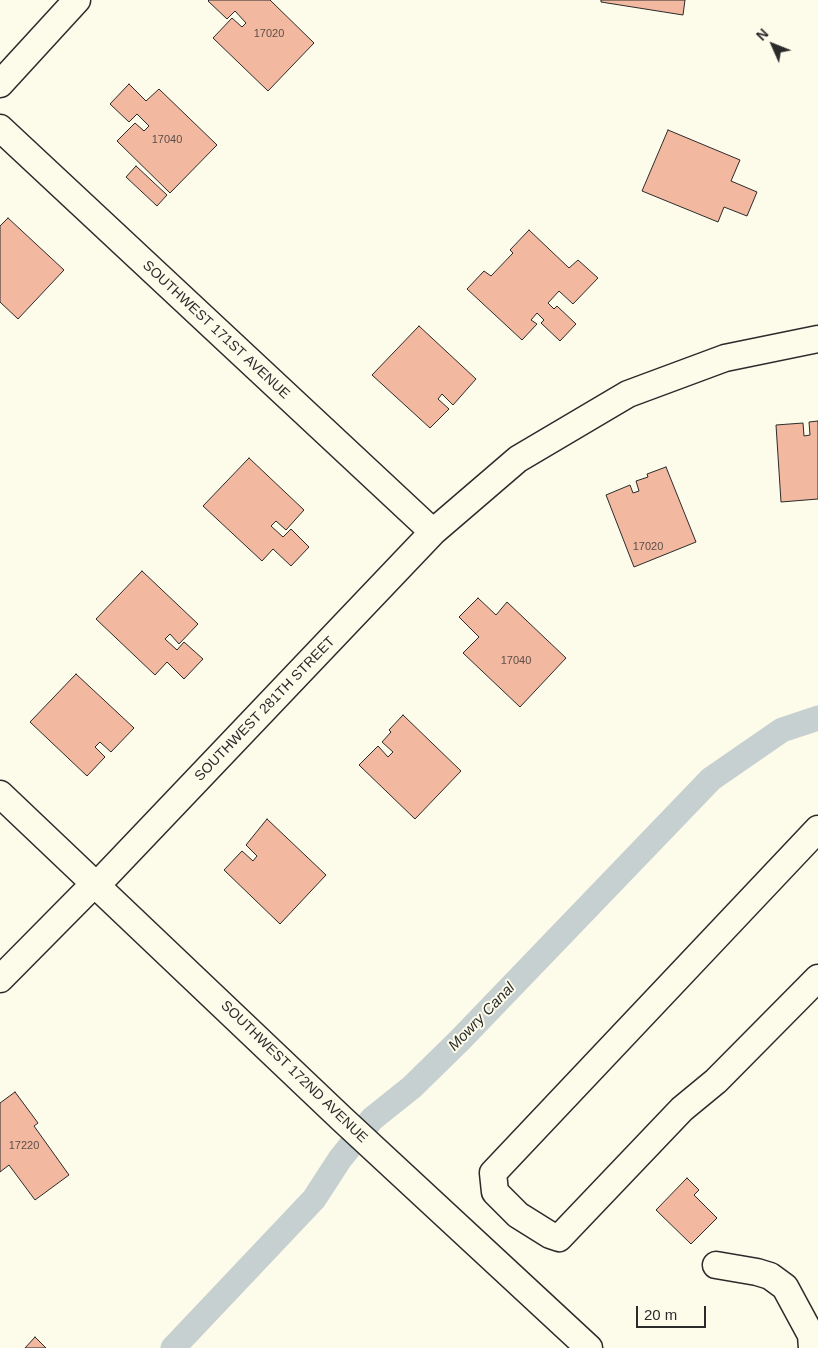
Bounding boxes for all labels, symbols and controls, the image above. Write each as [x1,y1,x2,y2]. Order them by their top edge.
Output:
north arrow [748,20,798,70]
text: N [753,25,771,44]
house number: 17020 [254,27,284,41]
house number: 17040 [152,133,182,147]
street label: SOUTHWEST 171ST AVENUE [139,257,293,403]
house number: 17020 [633,540,663,554]
street label: SOUTHWEST 281TH STREET [191,633,339,785]
house number: 17040 [501,654,531,668]
water label: Mowry Canal [445,979,519,1055]
street label: SOUTHWEST 172ND AVENUE [217,997,371,1147]
house number: 17220 [9,1139,39,1153]
scale bar [638,1296,708,1328]
text: 20 m [644,1306,677,1323]

